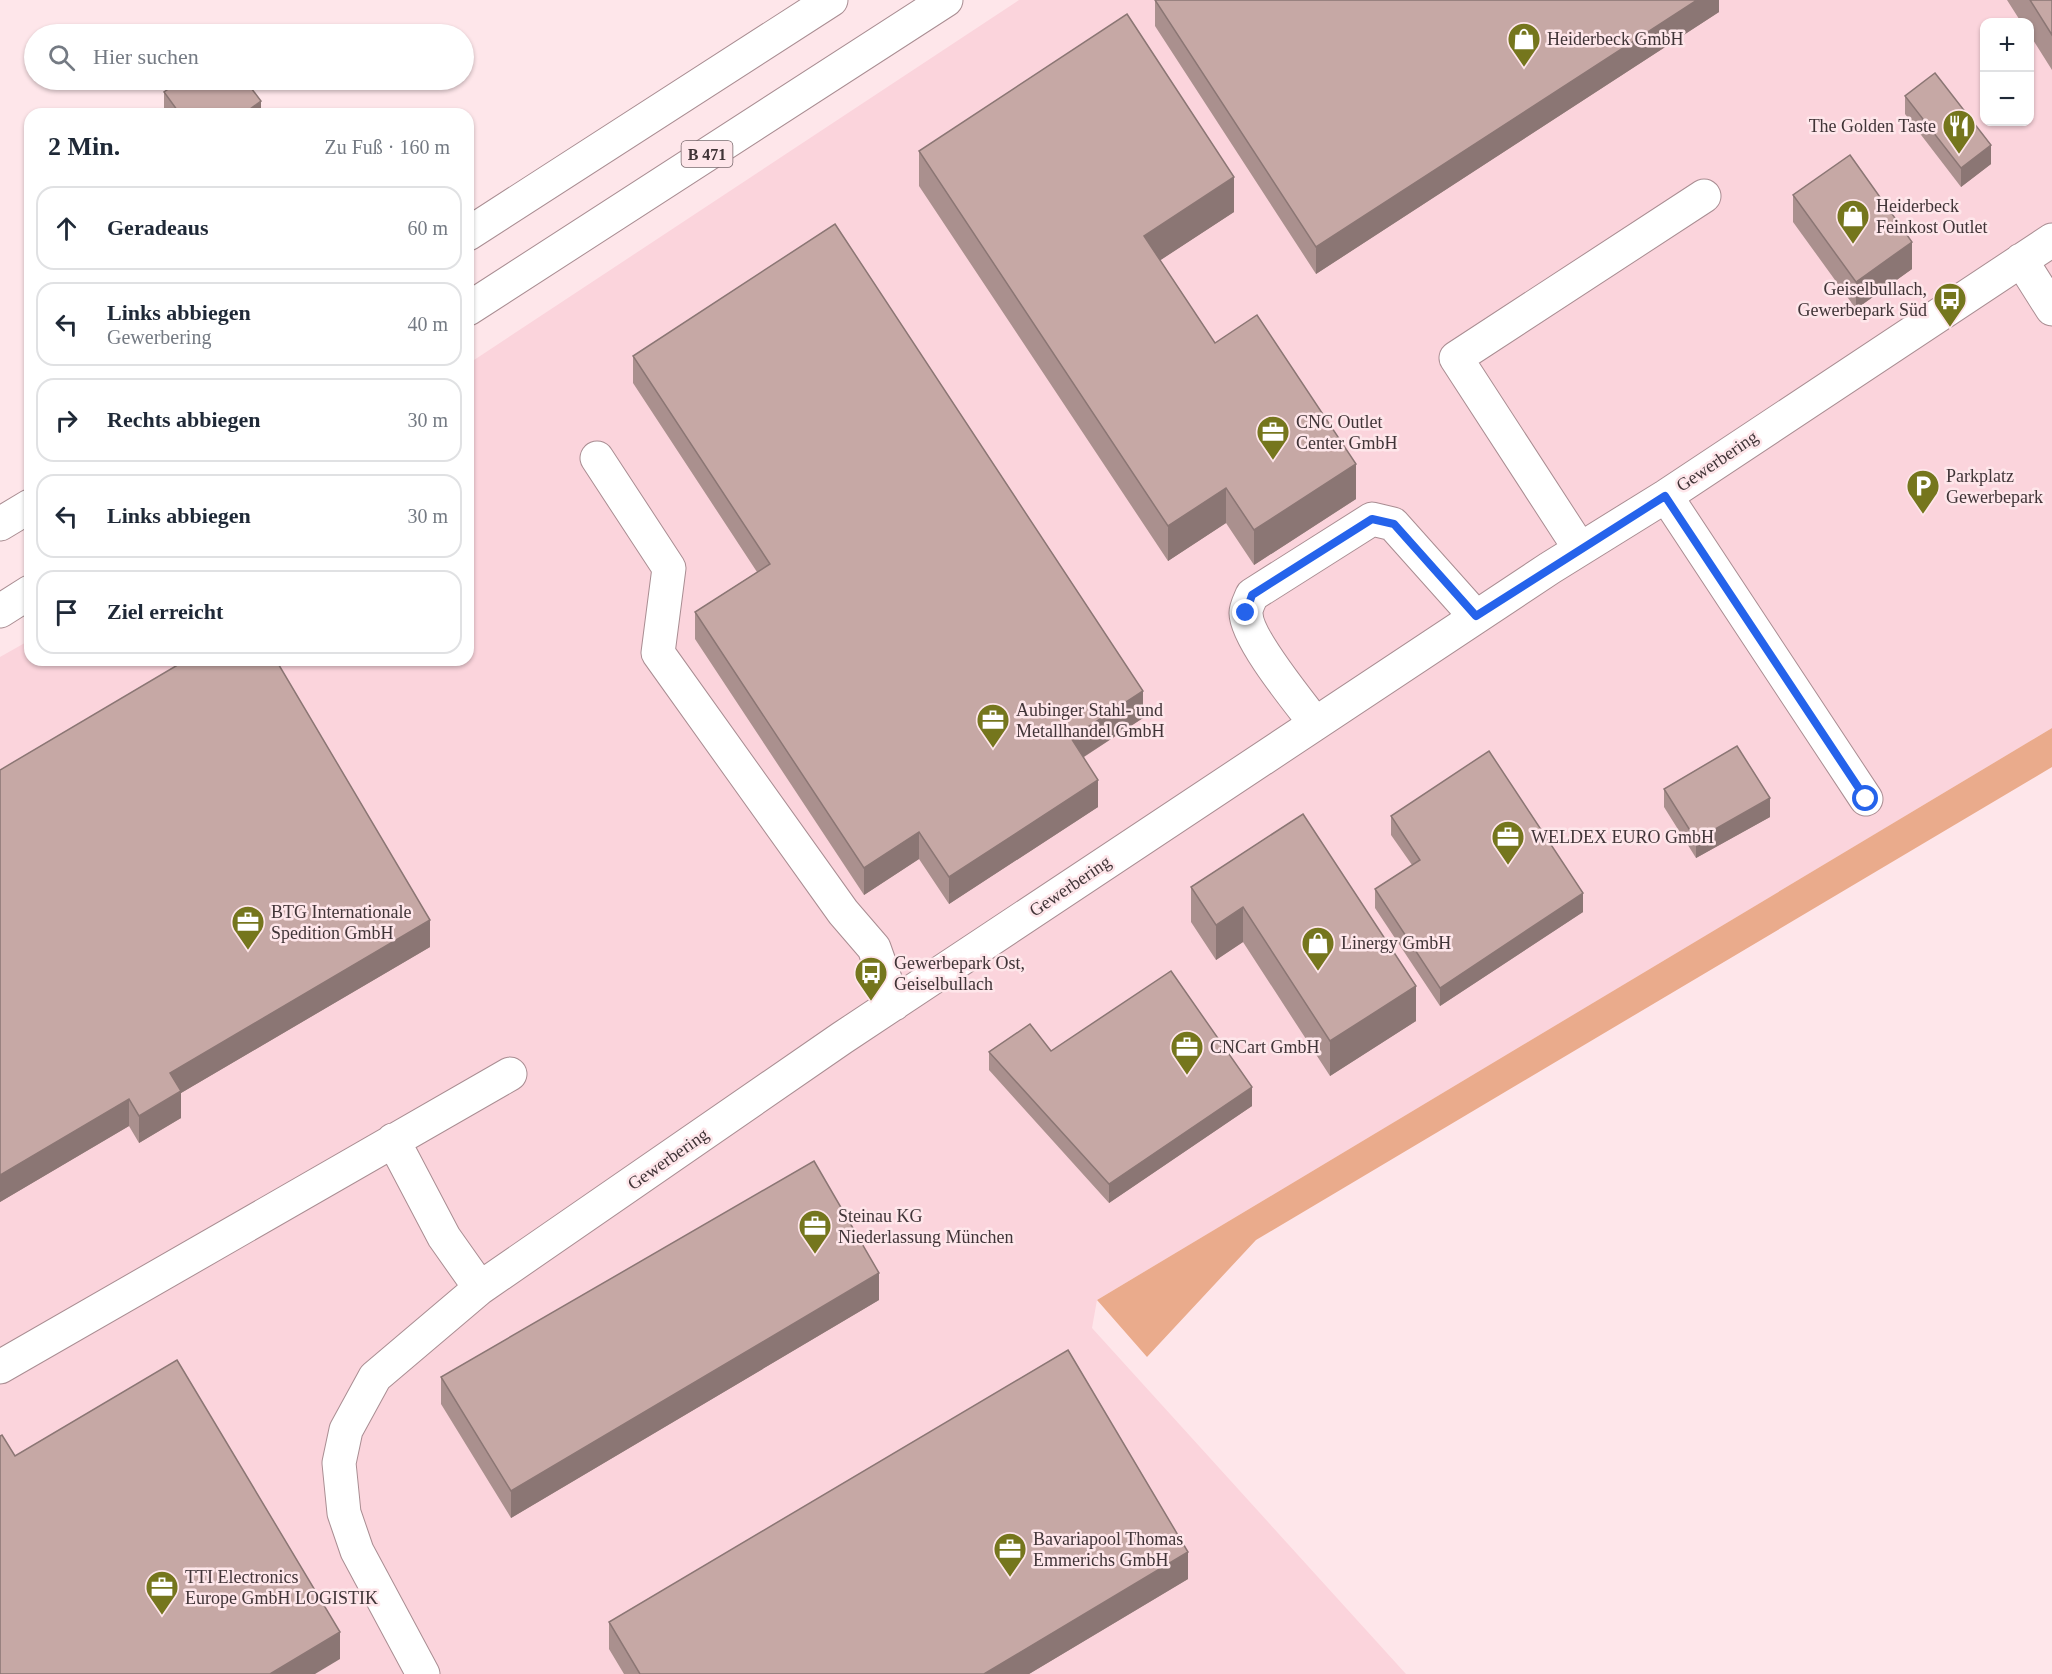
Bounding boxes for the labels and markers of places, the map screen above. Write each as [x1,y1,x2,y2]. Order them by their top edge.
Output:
shop icon: Heiderbeck GmbH [1506,21,1542,68]
place label: Heiderbeck GmbH [1547,29,1683,49]
restaurant icon: The Golden Taste [1941,108,1977,155]
place label: The Golden Taste [1809,116,1936,136]
place label: Heiderbeck Feinkost Outlet [1876,196,1988,237]
shop icon: Heiderbeck Feinkost Outlet [1835,198,1871,245]
place label: Geiselbullach, Gewerbepark Süd [1798,279,1927,320]
bus stop icon: Geiselbullach, Gewerbepark Süd [1932,281,1968,328]
place label: CNC Outlet Center GmbH [1296,412,1397,453]
office icon: CNC Outlet Center GmbH [1255,414,1291,461]
place label: Parkplatz Gewerbepark [1946,466,2043,507]
parking icon: Parkplatz Gewerbepark [1905,468,1941,515]
place label: Aubinger Stahl- und Metallhandel GmbH [1016,700,1164,741]
office icon: Aubinger Stahl- und Metallhandel GmbH [975,702,1011,749]
office icon: WELDEX EURO GmbH [1490,819,1526,866]
place label: WELDEX EURO GmbH [1531,827,1714,847]
place label: BTG Internationale Spedition GmbH [271,902,411,943]
office icon: BTG Internationale Spedition GmbH [230,904,266,951]
shop icon: Linergy GmbH [1300,925,1336,972]
place label: Linergy GmbH [1341,933,1451,953]
place label: Gewerbepark Ost, Geiselbullach [894,953,1025,994]
bus stop icon: Gewerbepark Ost, Geiselbullach [853,955,889,1002]
office icon: CNCart GmbH [1169,1029,1205,1076]
place label: CNCart GmbH [1210,1037,1320,1057]
place label: Steinau KG Niederlassung München [838,1206,1013,1247]
office icon: Steinau KG Niederlassung München [797,1208,833,1255]
place label: Bavariapool Thomas Emmerichs GmbH [1033,1529,1183,1570]
office icon: Bavariapool Thomas Emmerichs GmbH [992,1531,1028,1578]
place label: TTI Electronics Europe GmbH LOGISTIK [185,1567,378,1608]
office icon: TTI Electronics Europe GmbH LOGISTIK [144,1569,180,1616]

